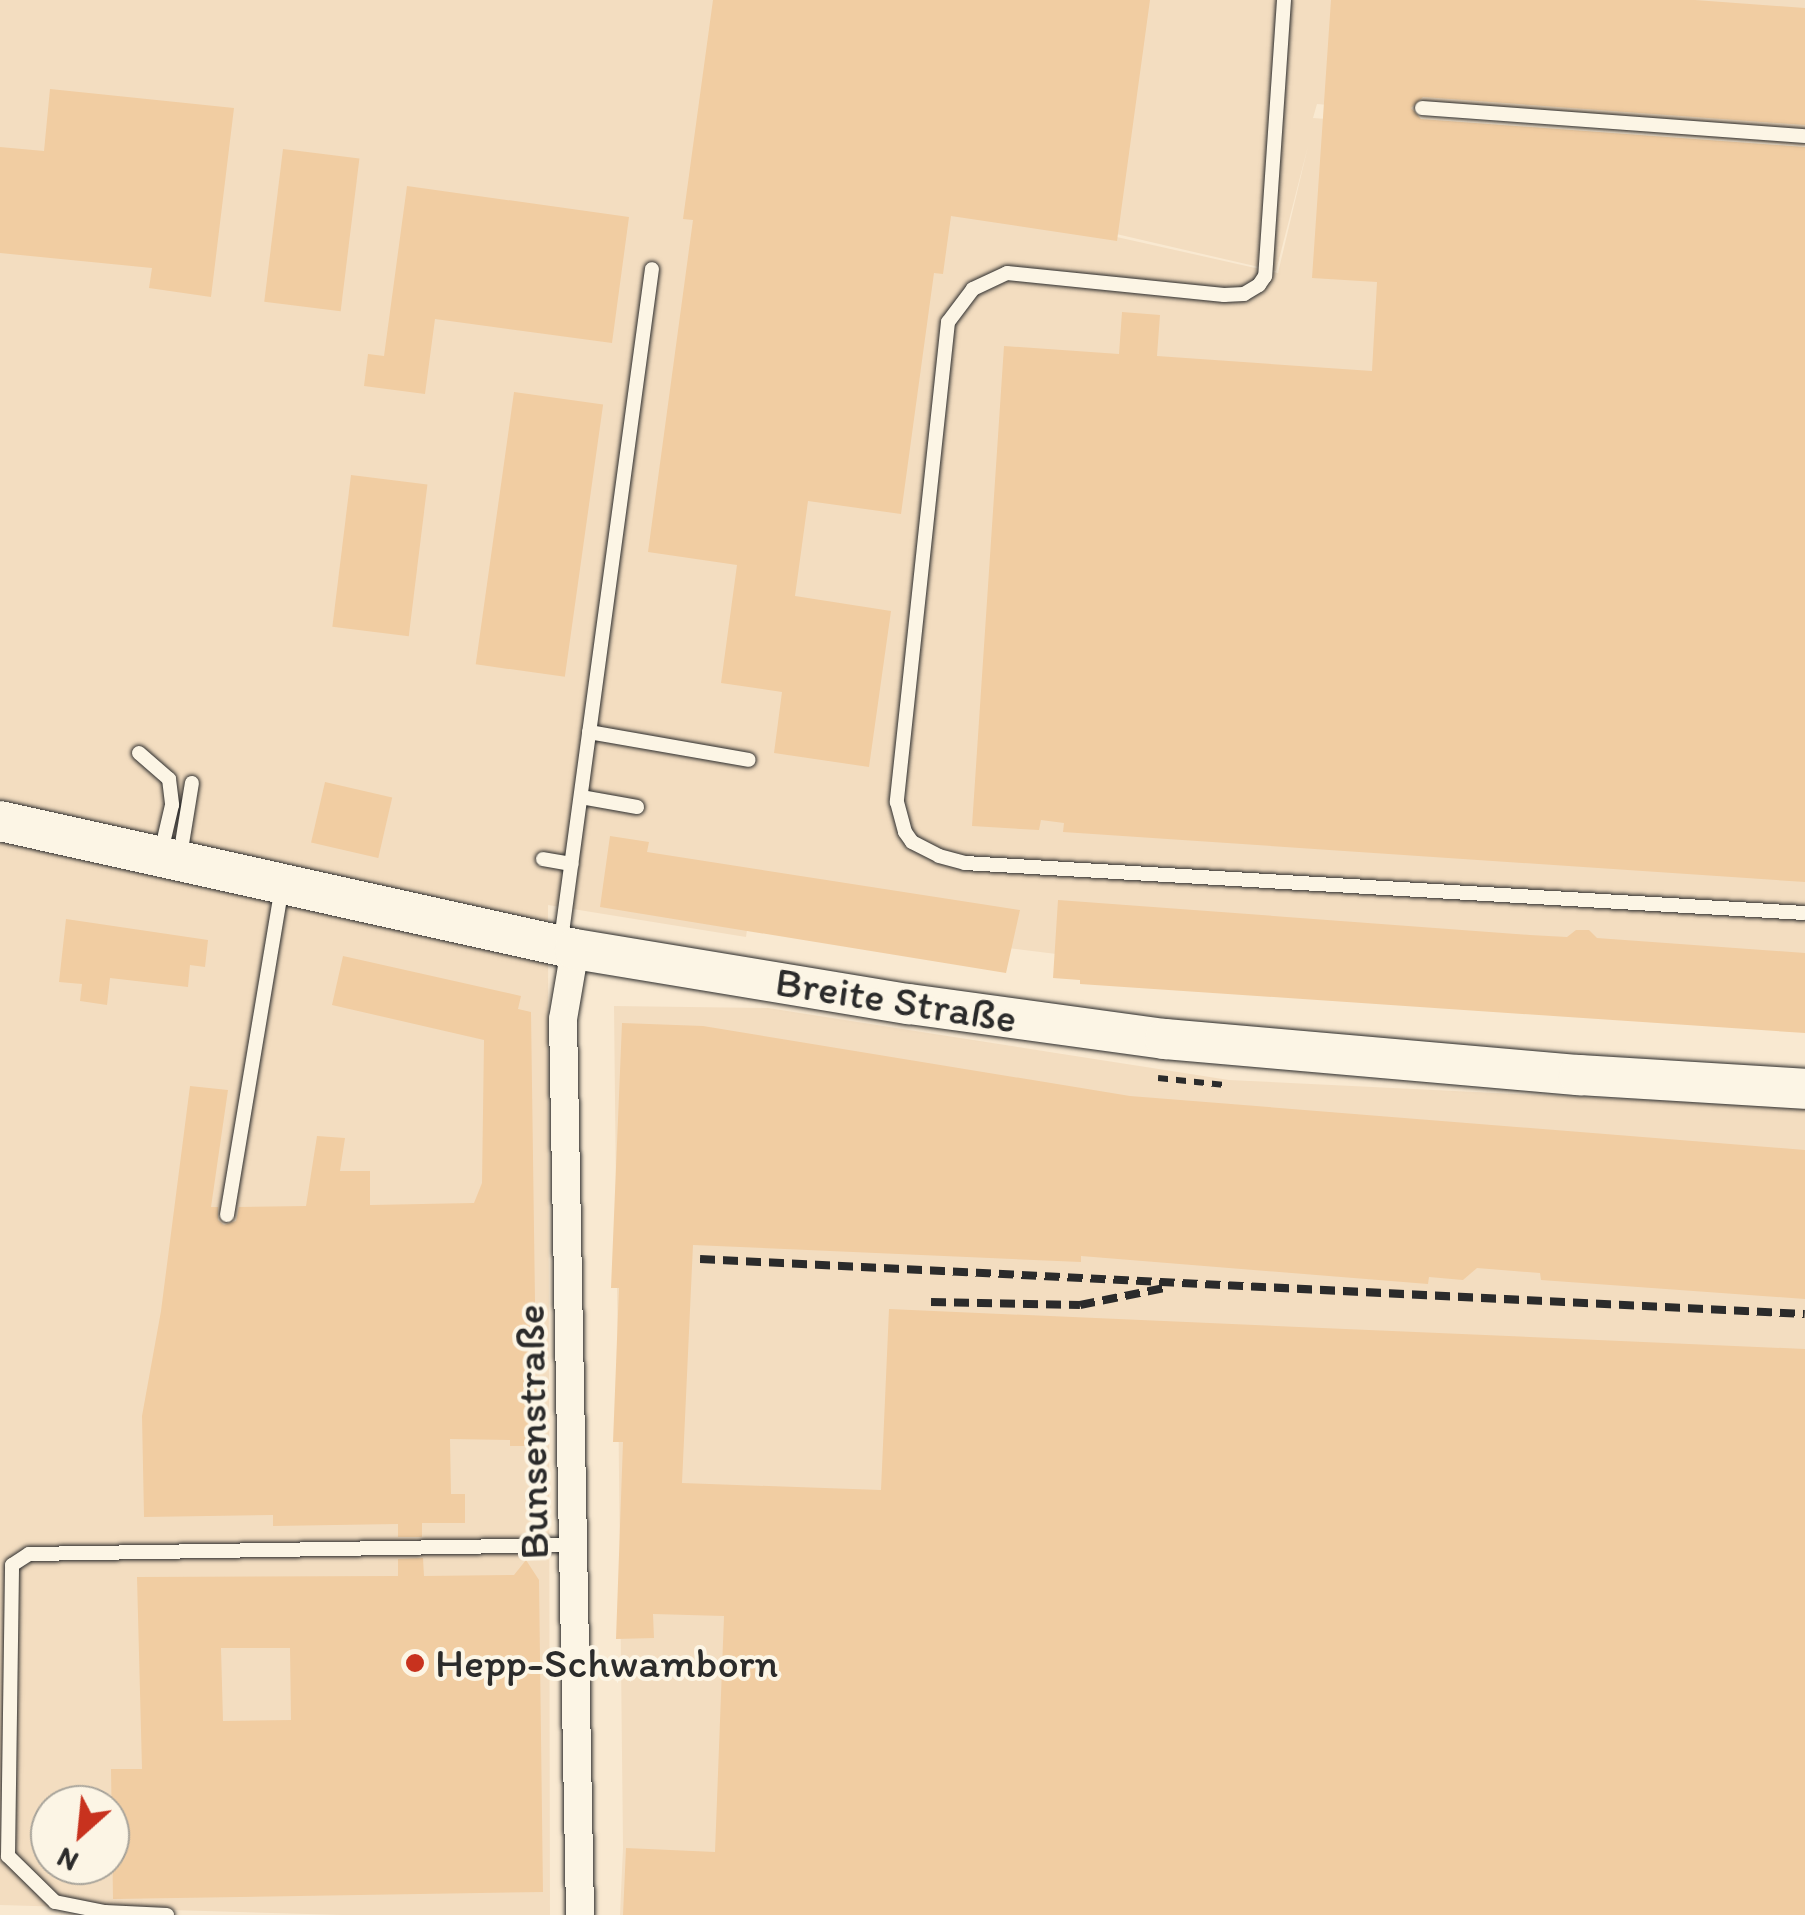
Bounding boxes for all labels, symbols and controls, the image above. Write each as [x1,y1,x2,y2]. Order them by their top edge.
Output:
street label: Breite Straße [772,956,1020,1044]
street label: Bunsenstraße [505,1304,559,1560]
place label: Hepp-Schwamborn [435,1638,778,1688]
marker: Hepp-Schwamborn [404,1652,426,1674]
north arrow [30,1785,130,1885]
text: N [51,1841,83,1879]

